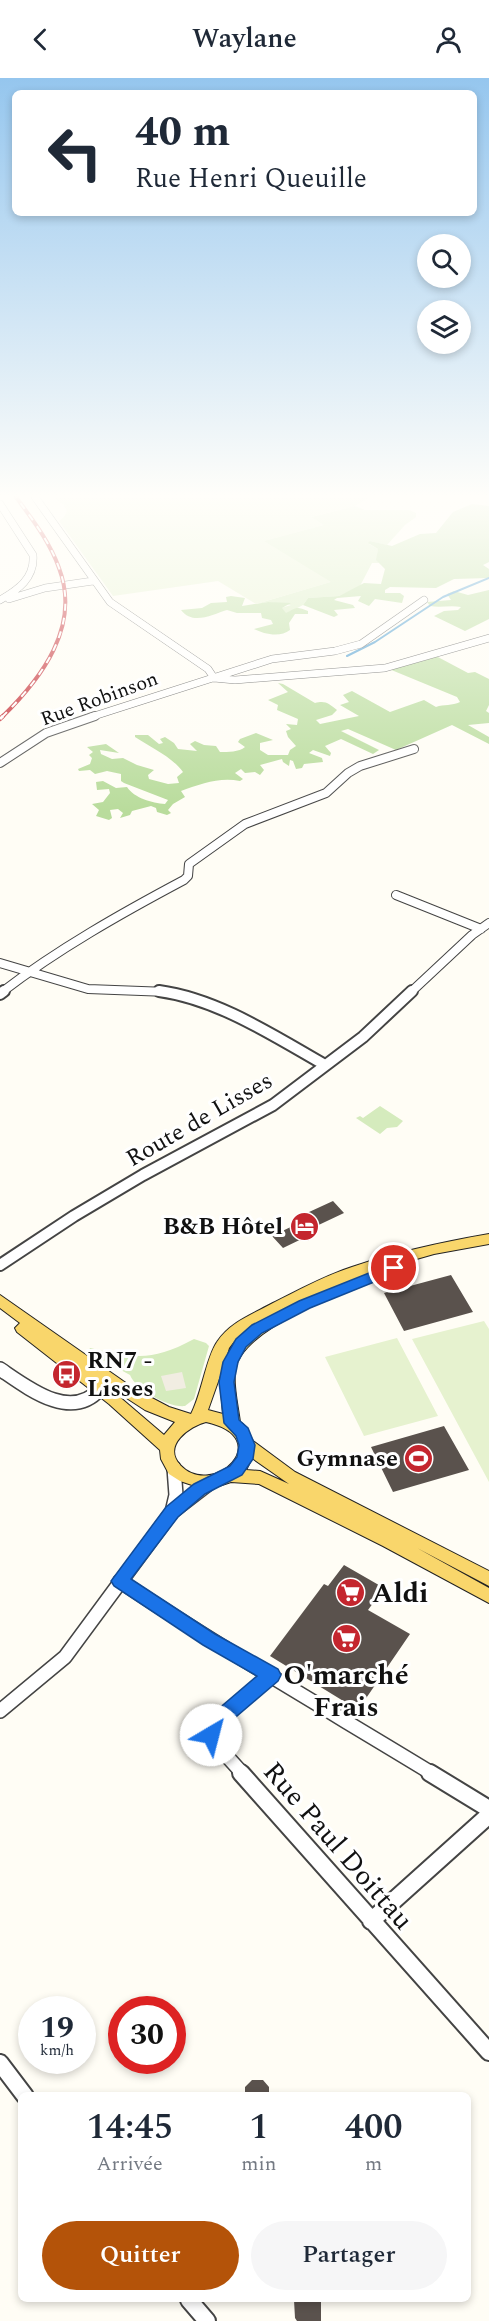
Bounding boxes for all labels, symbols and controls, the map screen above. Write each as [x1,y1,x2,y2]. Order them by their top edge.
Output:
text: Waylane [192,18,297,60]
icon: back [24,23,57,56]
icon: person [432,23,465,56]
text: 40 m [135,101,230,164]
icon: left [36,114,114,192]
text: Rue Henri Queuille [135,158,367,200]
map controls [417,234,471,354]
button: search [417,234,471,288]
button: layers [417,300,471,354]
street label: Rue Robinson [36,664,162,734]
street label: Route de Lisses [119,1063,280,1177]
place label: B&B Hôtel [163,1209,283,1245]
hotel icon: B&B Hôtel [288,1210,320,1242]
pin [368,1242,419,1293]
icon: arrive [377,1251,410,1284]
place label: RN7 - Lisses [87,1343,154,1407]
bus stop icon: RN7 - Lisses [50,1358,82,1390]
place label: Gymnase [297,1441,398,1477]
sports icon: Gymnase [403,1442,435,1474]
place label: Aldi [372,1572,428,1615]
supermarket icon: Aldi [335,1576,367,1608]
supermarket icon: O'marché Frais [330,1622,362,1654]
place label: O'marché Frais [283,1654,409,1729]
position arrow [179,1703,243,1767]
street label: Rue Paul Doittau [252,1752,423,1940]
speed limit sign: 30 [108,1996,186,2074]
text: 19 [40,2005,74,2051]
text: km/h [40,2039,74,2062]
text: 14:45 [86,2100,173,2155]
text: 1 [249,2100,268,2155]
text: 400 [345,2100,403,2155]
text: Arrivée [97,2149,163,2179]
text: min [241,2149,276,2179]
text: m [365,2149,382,2179]
button: Quitter [42,2221,239,2290]
button: Partager [251,2221,447,2290]

